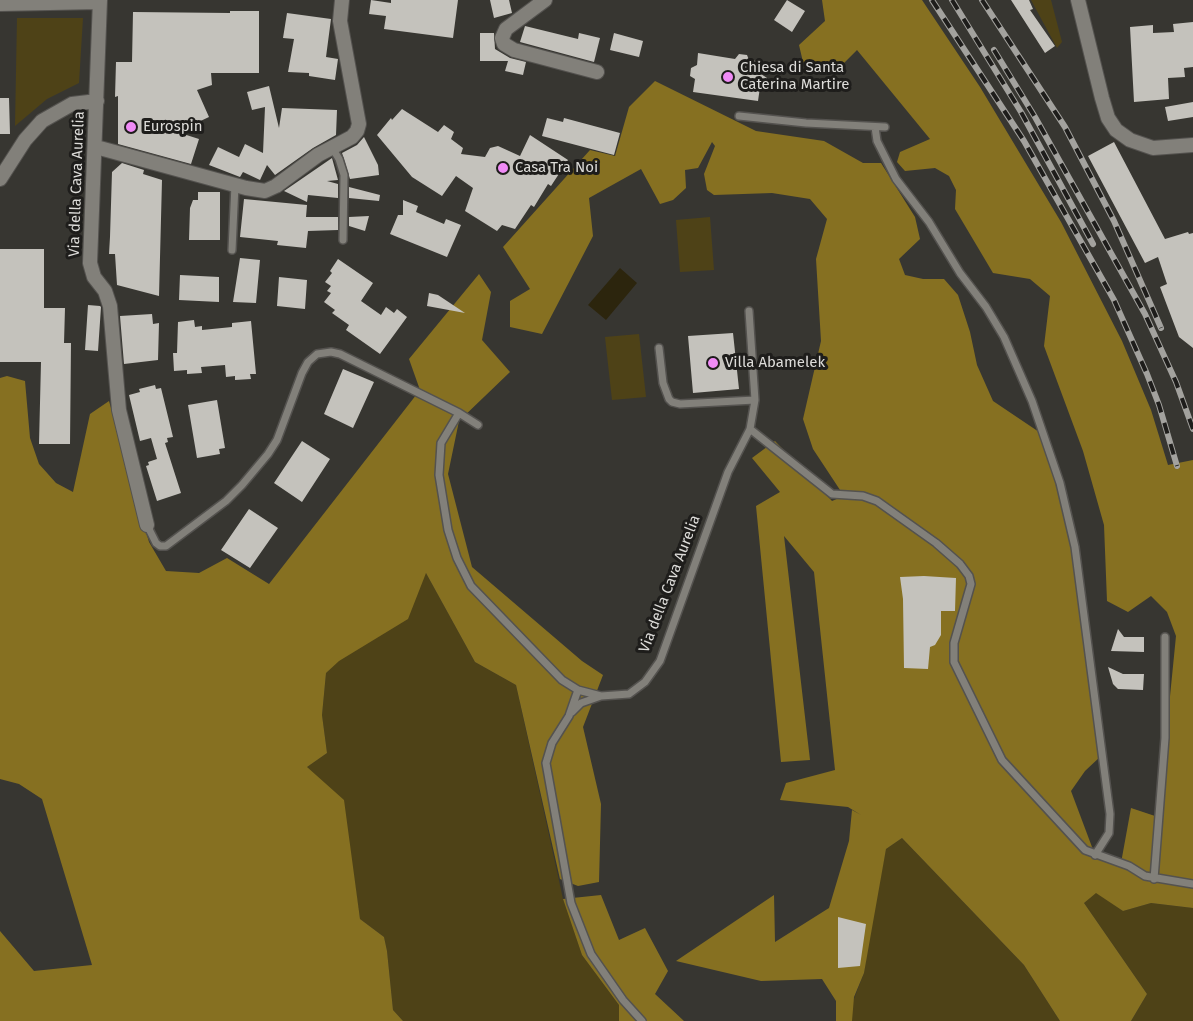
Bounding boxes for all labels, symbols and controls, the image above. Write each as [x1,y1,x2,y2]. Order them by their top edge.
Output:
place label: Chiesa di Santa Caterina Martire [740,59,849,94]
marker: Chiesa di Santa Caterina Martire [721,70,735,84]
street label: Via della Cava Aurelia [65,111,89,257]
place label: Eurospin [143,118,203,136]
marker: Eurospin [124,120,138,134]
place label: Casa Tra Noi [515,159,598,177]
marker: Casa Tra Noi [496,161,510,175]
place label: Villa Abamelek [725,354,825,372]
marker: Villa Abamelek [706,356,720,370]
street label: Via della Cava Aurelia [635,513,705,655]

